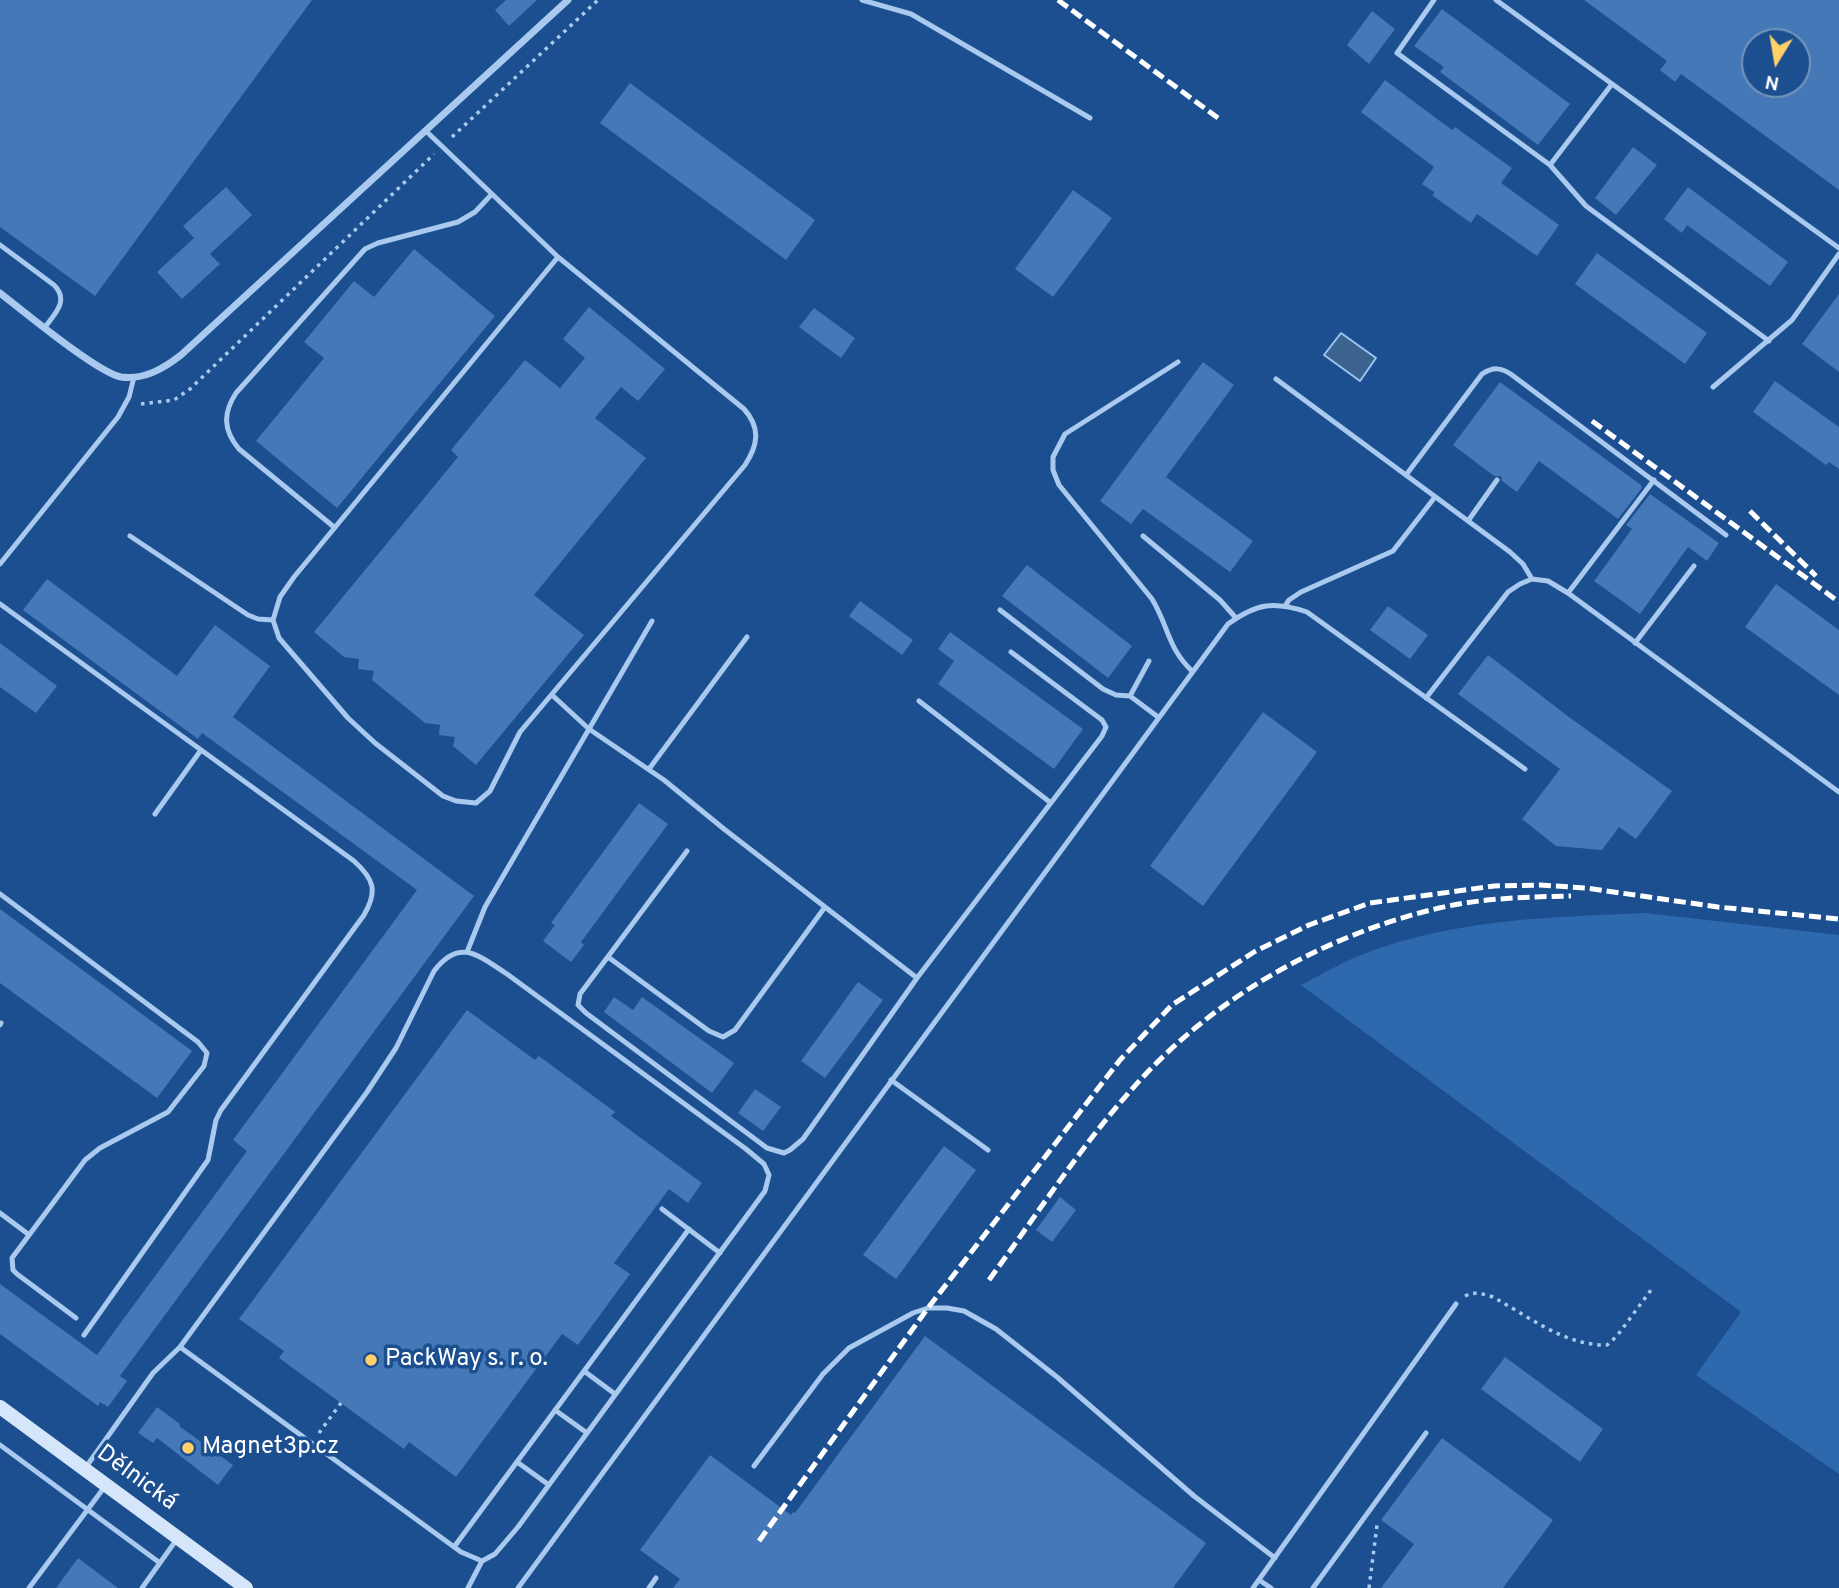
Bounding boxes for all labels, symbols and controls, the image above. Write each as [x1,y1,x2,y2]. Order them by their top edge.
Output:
north arrow [1741,28,1811,98]
text: N [1763,69,1781,95]
place label: PackWay s. r. o. [385,1346,548,1374]
marker: PackWay s. r. o. [363,1352,379,1368]
place label: Magnet3p.cz [202,1434,339,1462]
street label: Dělnická [90,1440,182,1518]
marker: Magnet3p.cz [180,1440,196,1456]

